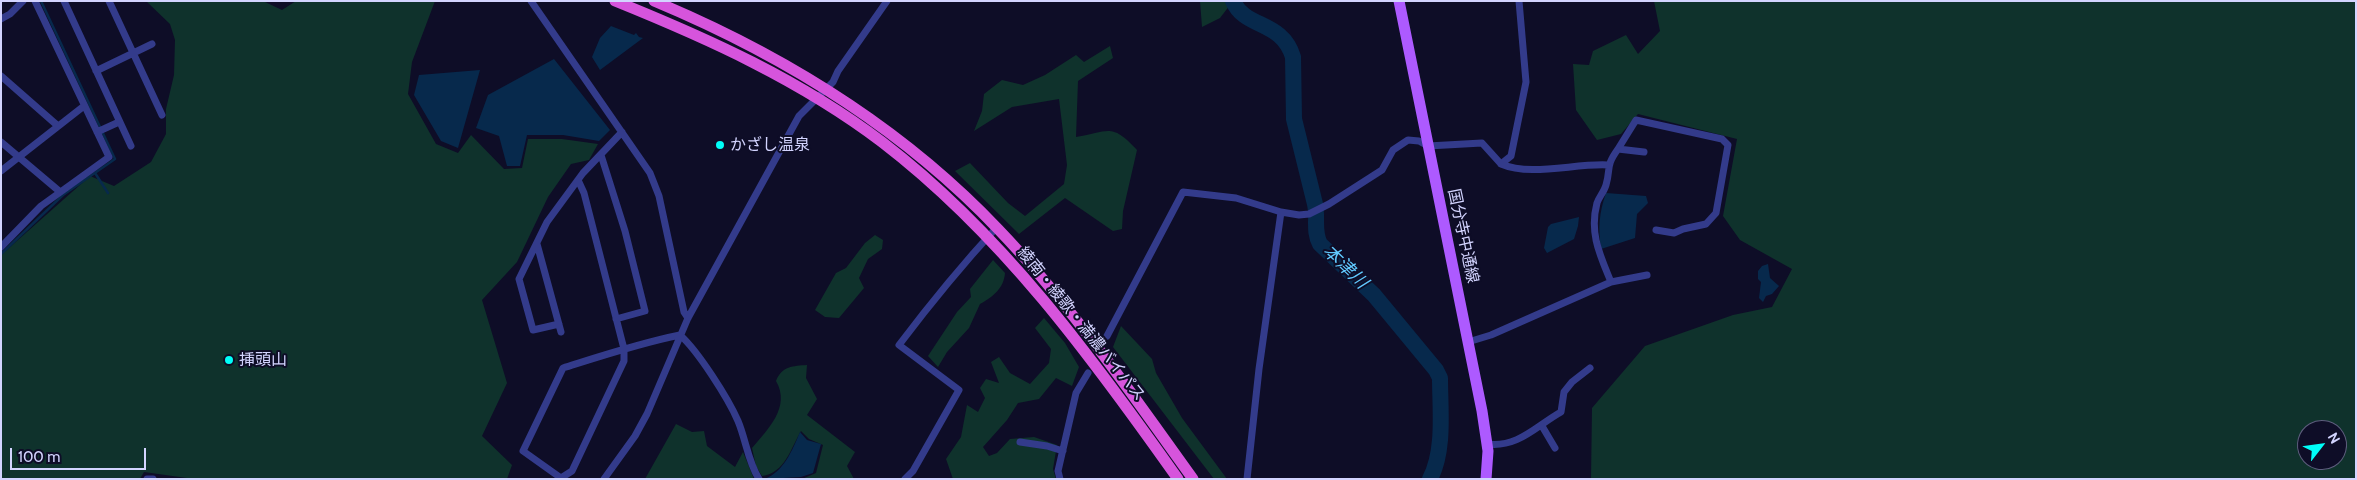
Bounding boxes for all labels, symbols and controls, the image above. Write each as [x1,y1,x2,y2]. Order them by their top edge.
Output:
place label: かざし温泉 [730,135,810,155]
marker: かざし温泉 [714,139,726,151]
street label: 国分寺中通線 [1444,187,1482,285]
water label: 本津川 [1318,240,1372,294]
street label: 綾南・綾歌・満濃バイパス [1013,243,1149,405]
place label: 挿頭山 [239,350,287,370]
marker: 挿頭山 [223,354,235,366]
north arrow [2297,420,2347,470]
text: N [2324,429,2344,447]
scale bar [12,438,149,470]
text: 100 m [18,448,60,466]

